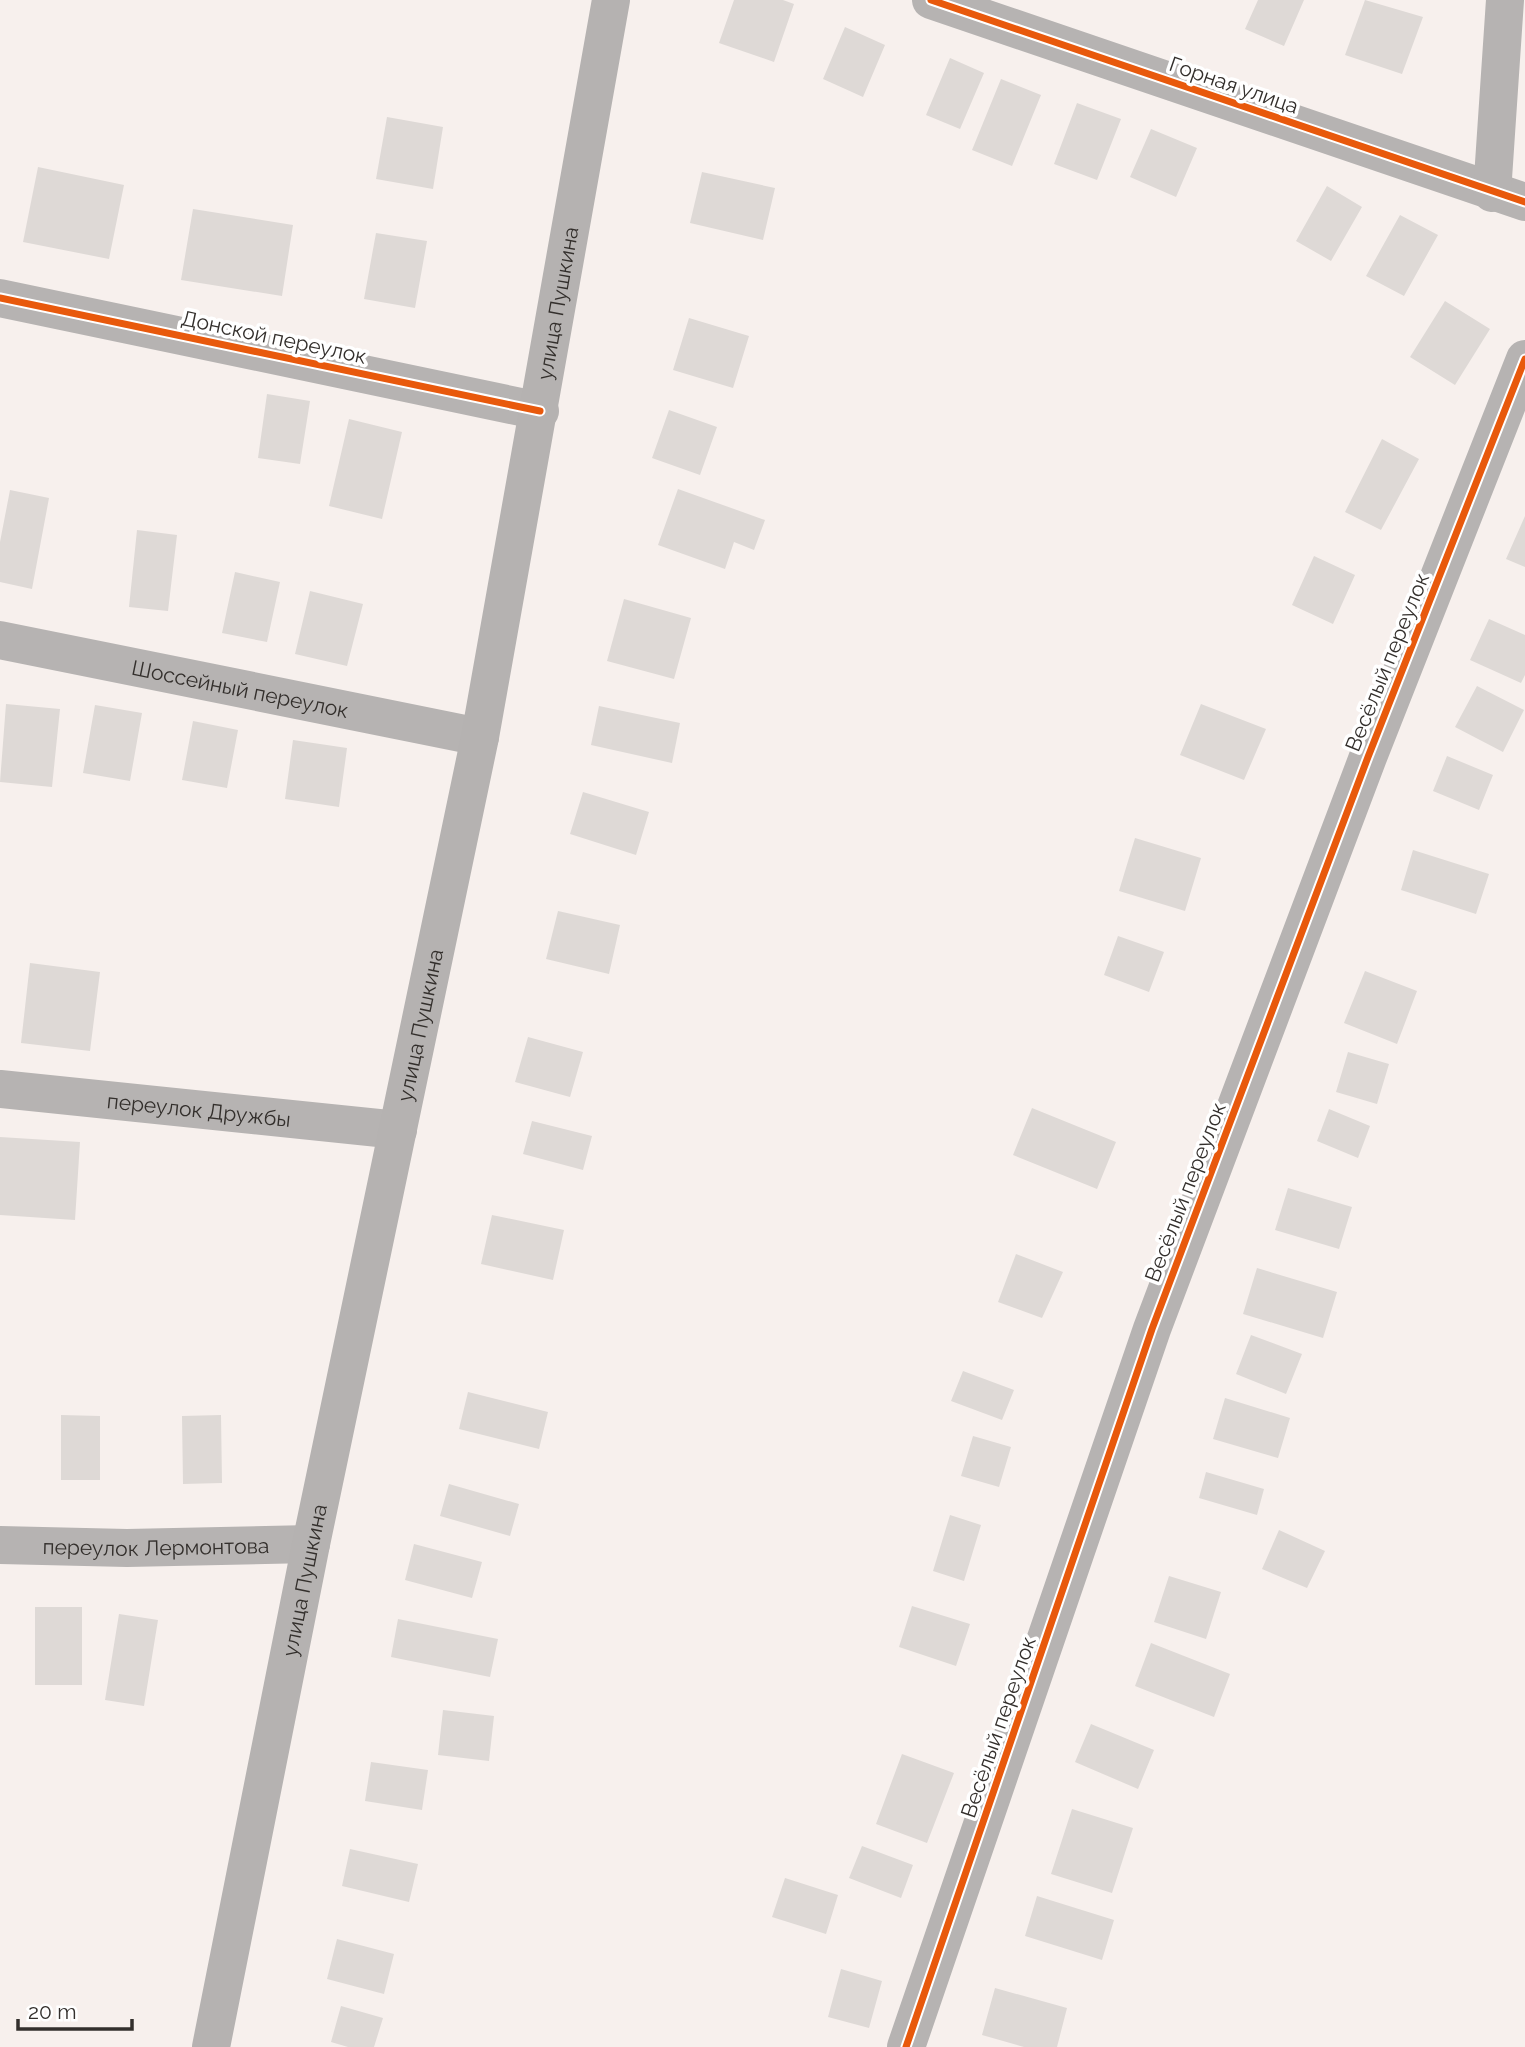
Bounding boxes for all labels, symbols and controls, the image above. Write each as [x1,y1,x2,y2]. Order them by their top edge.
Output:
street label: Горная улица [1166,51,1302,119]
street label: улица Пушкина [531,225,583,382]
street label: Донской переулок [179,305,369,369]
street label: Весёлый переулок [1340,569,1434,755]
street label: Шоссейный переулок [130,654,351,723]
street label: улица Пушкина [392,947,448,1104]
street label: переулок Дружбы [106,1088,292,1131]
street label: Весёлый переулок [1139,1099,1231,1285]
street label: улица Пушкина [276,1502,332,1659]
street label: переулок Лермонтова [42,1532,270,1561]
street label: Весёлый переулок [955,1633,1041,1821]
scale bar [18,1988,131,2032]
text: 20 m [28,1999,76,2024]

